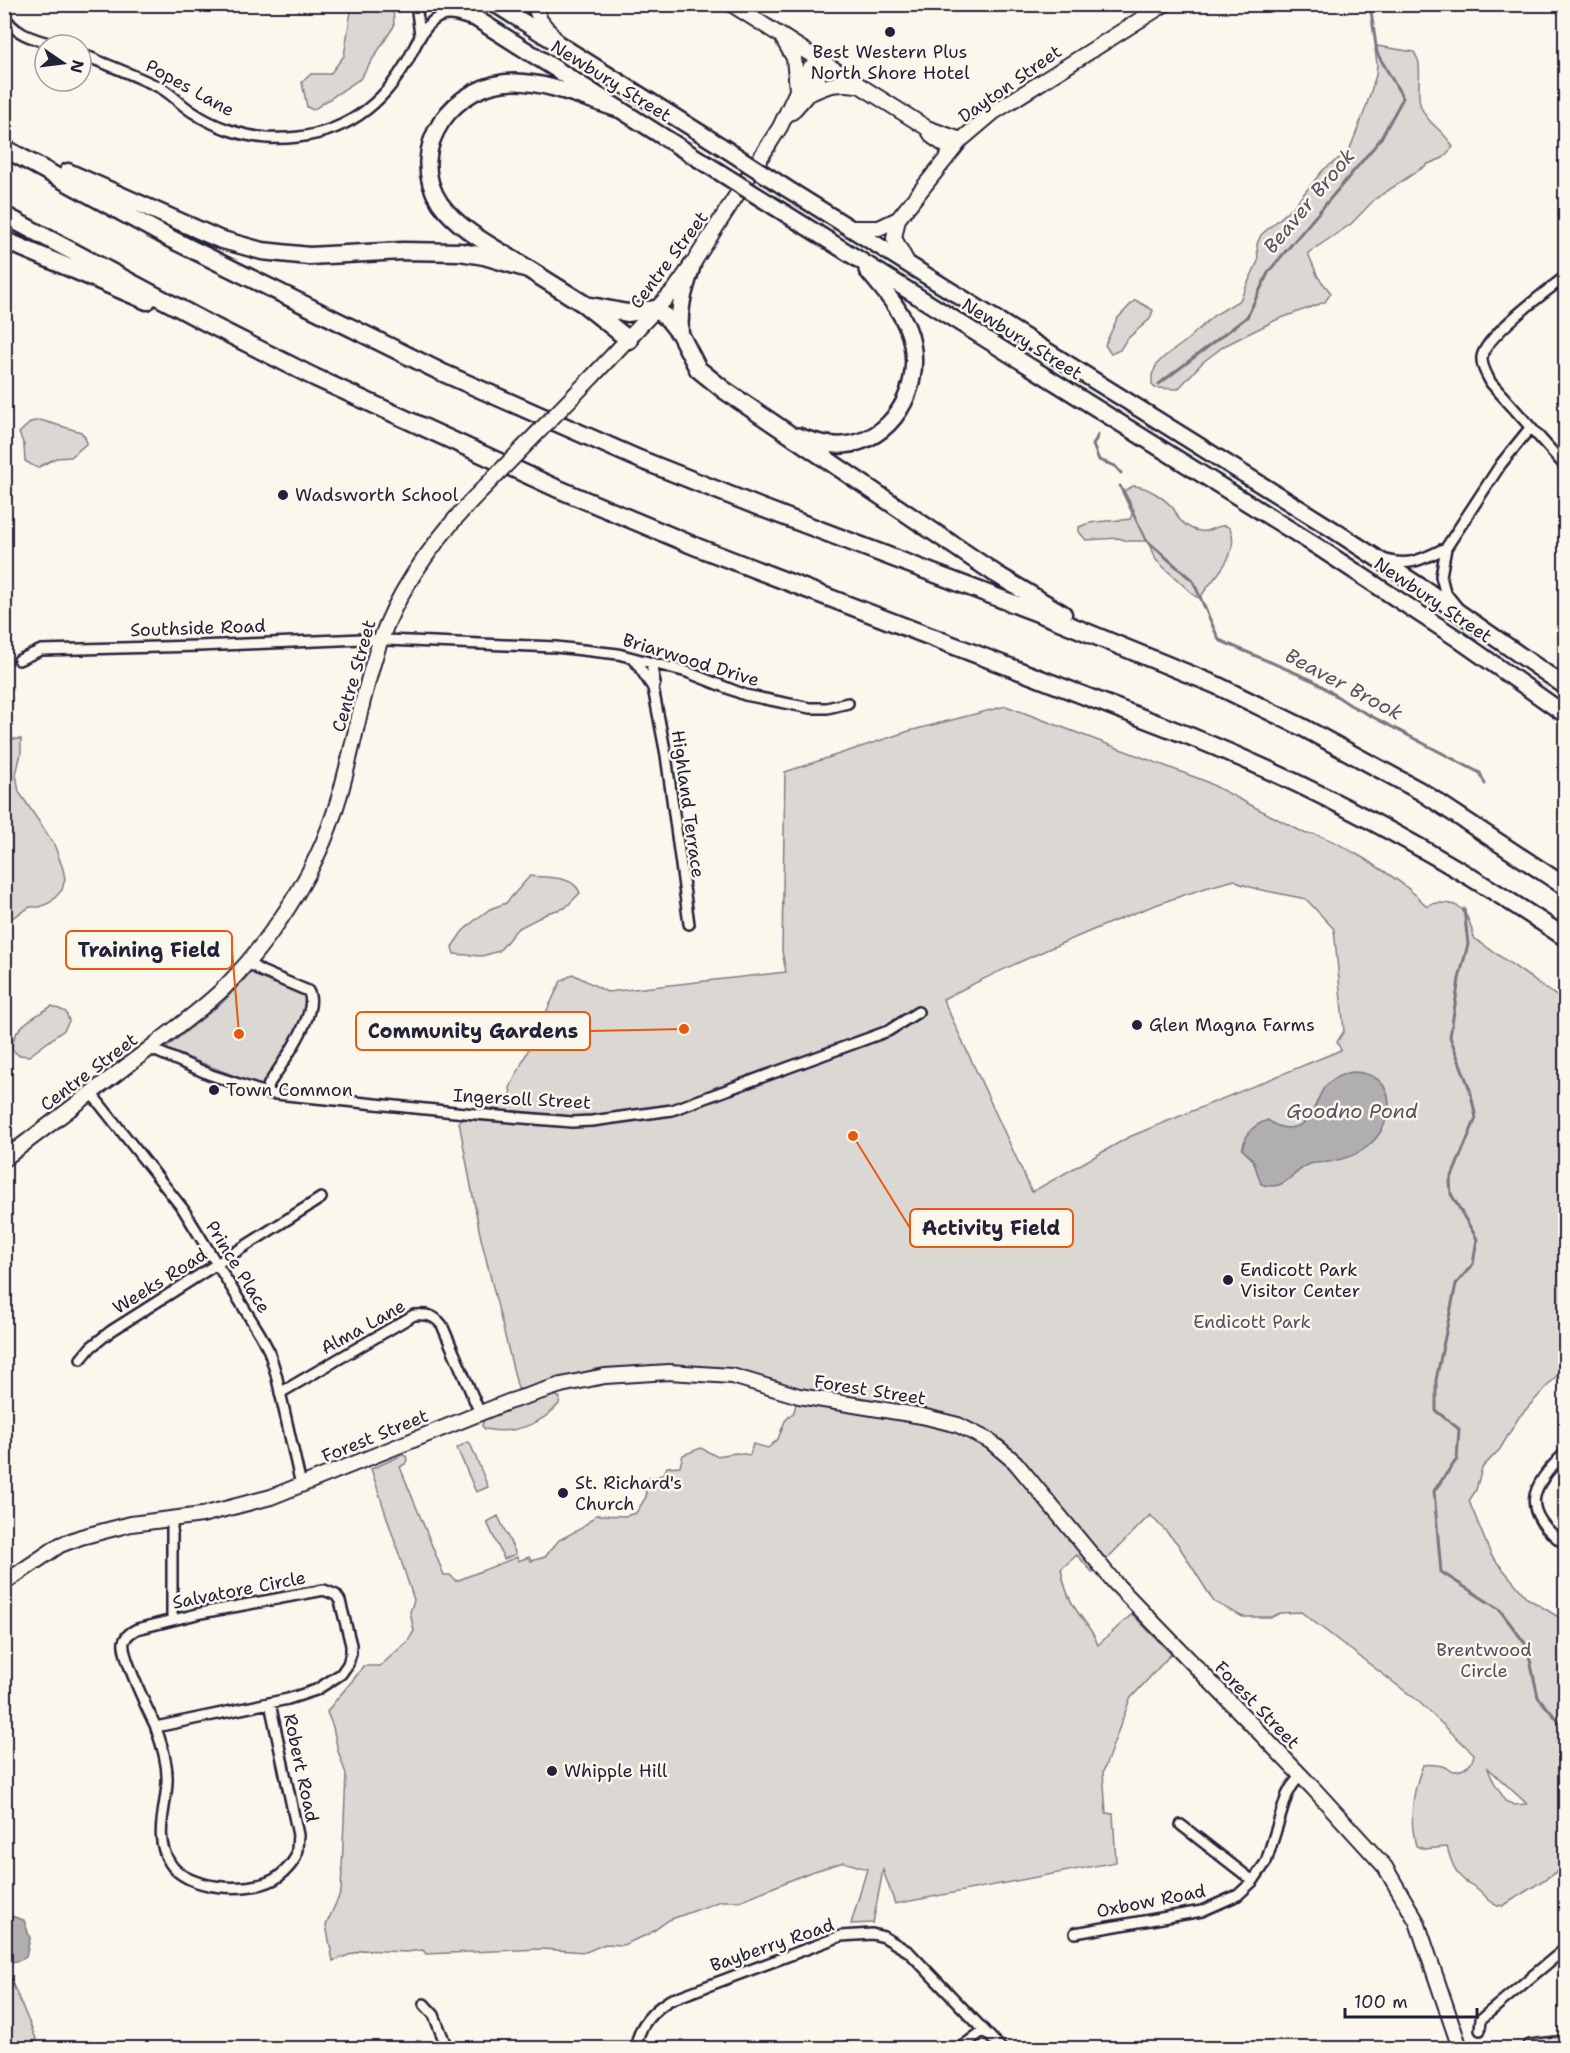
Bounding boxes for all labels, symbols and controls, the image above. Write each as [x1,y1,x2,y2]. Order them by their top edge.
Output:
marker: Best Western Plus North Shore Hotel [883,25,897,39]
north arrow [33,33,93,93]
street label: Newbury Street [546,34,676,128]
street label: Dayton Street [954,39,1066,128]
place label: Best Western Plus North Shore Hotel [810,40,970,85]
street label: Popes Lane [141,54,239,122]
text: N [65,58,89,75]
water label: Beaver Brook [1257,143,1361,259]
street label: Centre Street [625,206,714,314]
street label: Newbury Street [957,292,1087,386]
place label: Wadsworth School [295,483,459,507]
marker: Wadsworth School [276,488,290,502]
street label: Newbury Street [1369,552,1497,648]
street label: Southside Road [130,614,266,642]
street label: Centre Street [326,617,382,735]
street label: Briarwood Drive [620,628,762,692]
water label: Beaver Brook [1281,642,1408,726]
street label: Highland Terrace [666,729,710,879]
callout: Training Field [66,931,232,969]
text: Training Field [78,937,220,963]
callout: Community Gardens [356,1012,590,1050]
place label: Glen Magna Farms [1149,1013,1315,1037]
text: Community Gardens [368,1018,578,1044]
marker: Glen Magna Farms [1130,1018,1144,1032]
street label: Centre Street [35,1027,143,1116]
place label: Town Common [226,1078,353,1102]
marker: Town Common [207,1083,221,1097]
street label: Ingersoll Street [452,1083,592,1115]
water label: Goodno Pond [1286,1098,1418,1124]
callout: Activity Field [910,1209,1073,1247]
text: Activity Field [922,1215,1060,1241]
street label: Prince Place [200,1216,276,1318]
street label: Weeks Road [108,1242,212,1320]
place label: Endicott Park Visitor Center [1240,1258,1360,1303]
marker: Endicott Park Visitor Center [1221,1273,1235,1287]
street label: Alma Lane [316,1294,410,1360]
park label: Endicott Park [1193,1310,1311,1334]
street label: Forest Street [812,1369,928,1411]
street label: Forest Street [318,1404,432,1468]
place label: St. Richard's Church [575,1471,682,1516]
marker: St. Richard's Church [556,1486,570,1500]
street label: Salvatore Circle [170,1565,308,1615]
park label: Brentwood Circle [1436,1638,1532,1683]
street label: Forest Street [1209,1656,1305,1754]
street label: Robert Road [278,1712,324,1824]
place label: Whipple Hill [564,1759,668,1783]
marker: Whipple Hill [545,1764,559,1778]
street label: Oxbow Road [1094,1879,1208,1923]
street label: Bayberry Road [707,1913,837,1977]
scale bar [1345,1981,1477,2019]
text: 100 m [1354,1990,1408,2014]

